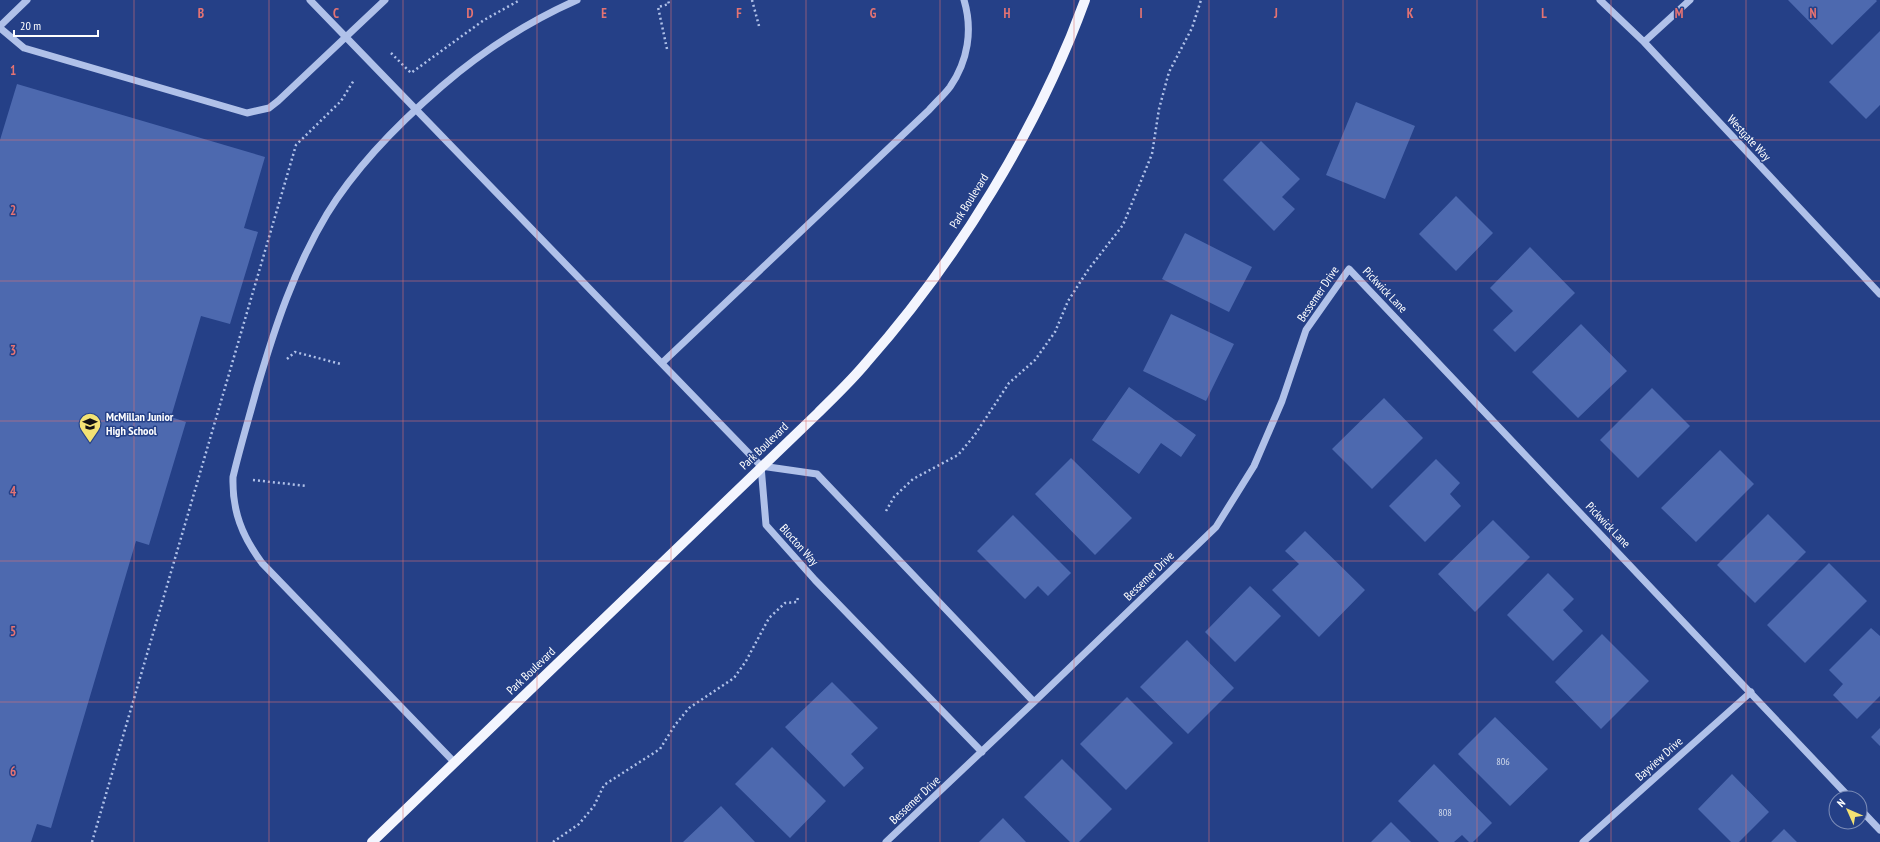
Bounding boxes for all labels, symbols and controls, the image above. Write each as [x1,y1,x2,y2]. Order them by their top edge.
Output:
text: B [198,5,204,22]
text: C [333,5,339,22]
text: D [467,5,474,22]
text: E [601,5,607,22]
text: F [736,5,742,22]
text: G [870,5,877,22]
text: H [1004,5,1011,22]
text: I [1139,5,1143,22]
text: J [1273,5,1278,22]
text: K [1407,5,1414,22]
text: L [1541,5,1547,22]
text: M [1675,5,1684,22]
text: N [1809,5,1817,22]
scale bar [14,12,98,38]
text: 20 m [20,18,41,33]
text: 1 [10,62,16,79]
street label: Westgate Way [1724,112,1775,164]
street label: Park Boulevard [946,171,991,231]
text: 2 [10,202,16,219]
street label: Bessemer Drive [1293,263,1342,324]
street label: Pickwick Lane [1360,264,1411,316]
text: 3 [10,342,16,359]
place label: McMillan Junior High School [106,409,174,438]
school or university icon: McMillan Junior High School [77,411,103,444]
street label: Park Boulevard [736,419,791,472]
text: 4 [10,483,17,500]
street label: Pickwick Lane [1583,499,1634,551]
street label: Blocton Way [777,521,822,569]
street label: Bessemer Drive [1120,548,1177,603]
text: 5 [10,623,16,640]
street label: Park Boulevard [503,644,558,697]
street label: Bayview Drive [1632,733,1685,784]
house number: 806 [1496,755,1510,768]
text: 6 [10,763,16,780]
street label: Bessemer Drive [886,772,943,827]
north arrow [1828,790,1868,830]
text: N [1834,796,1848,810]
house number: 808 [1438,806,1452,819]

